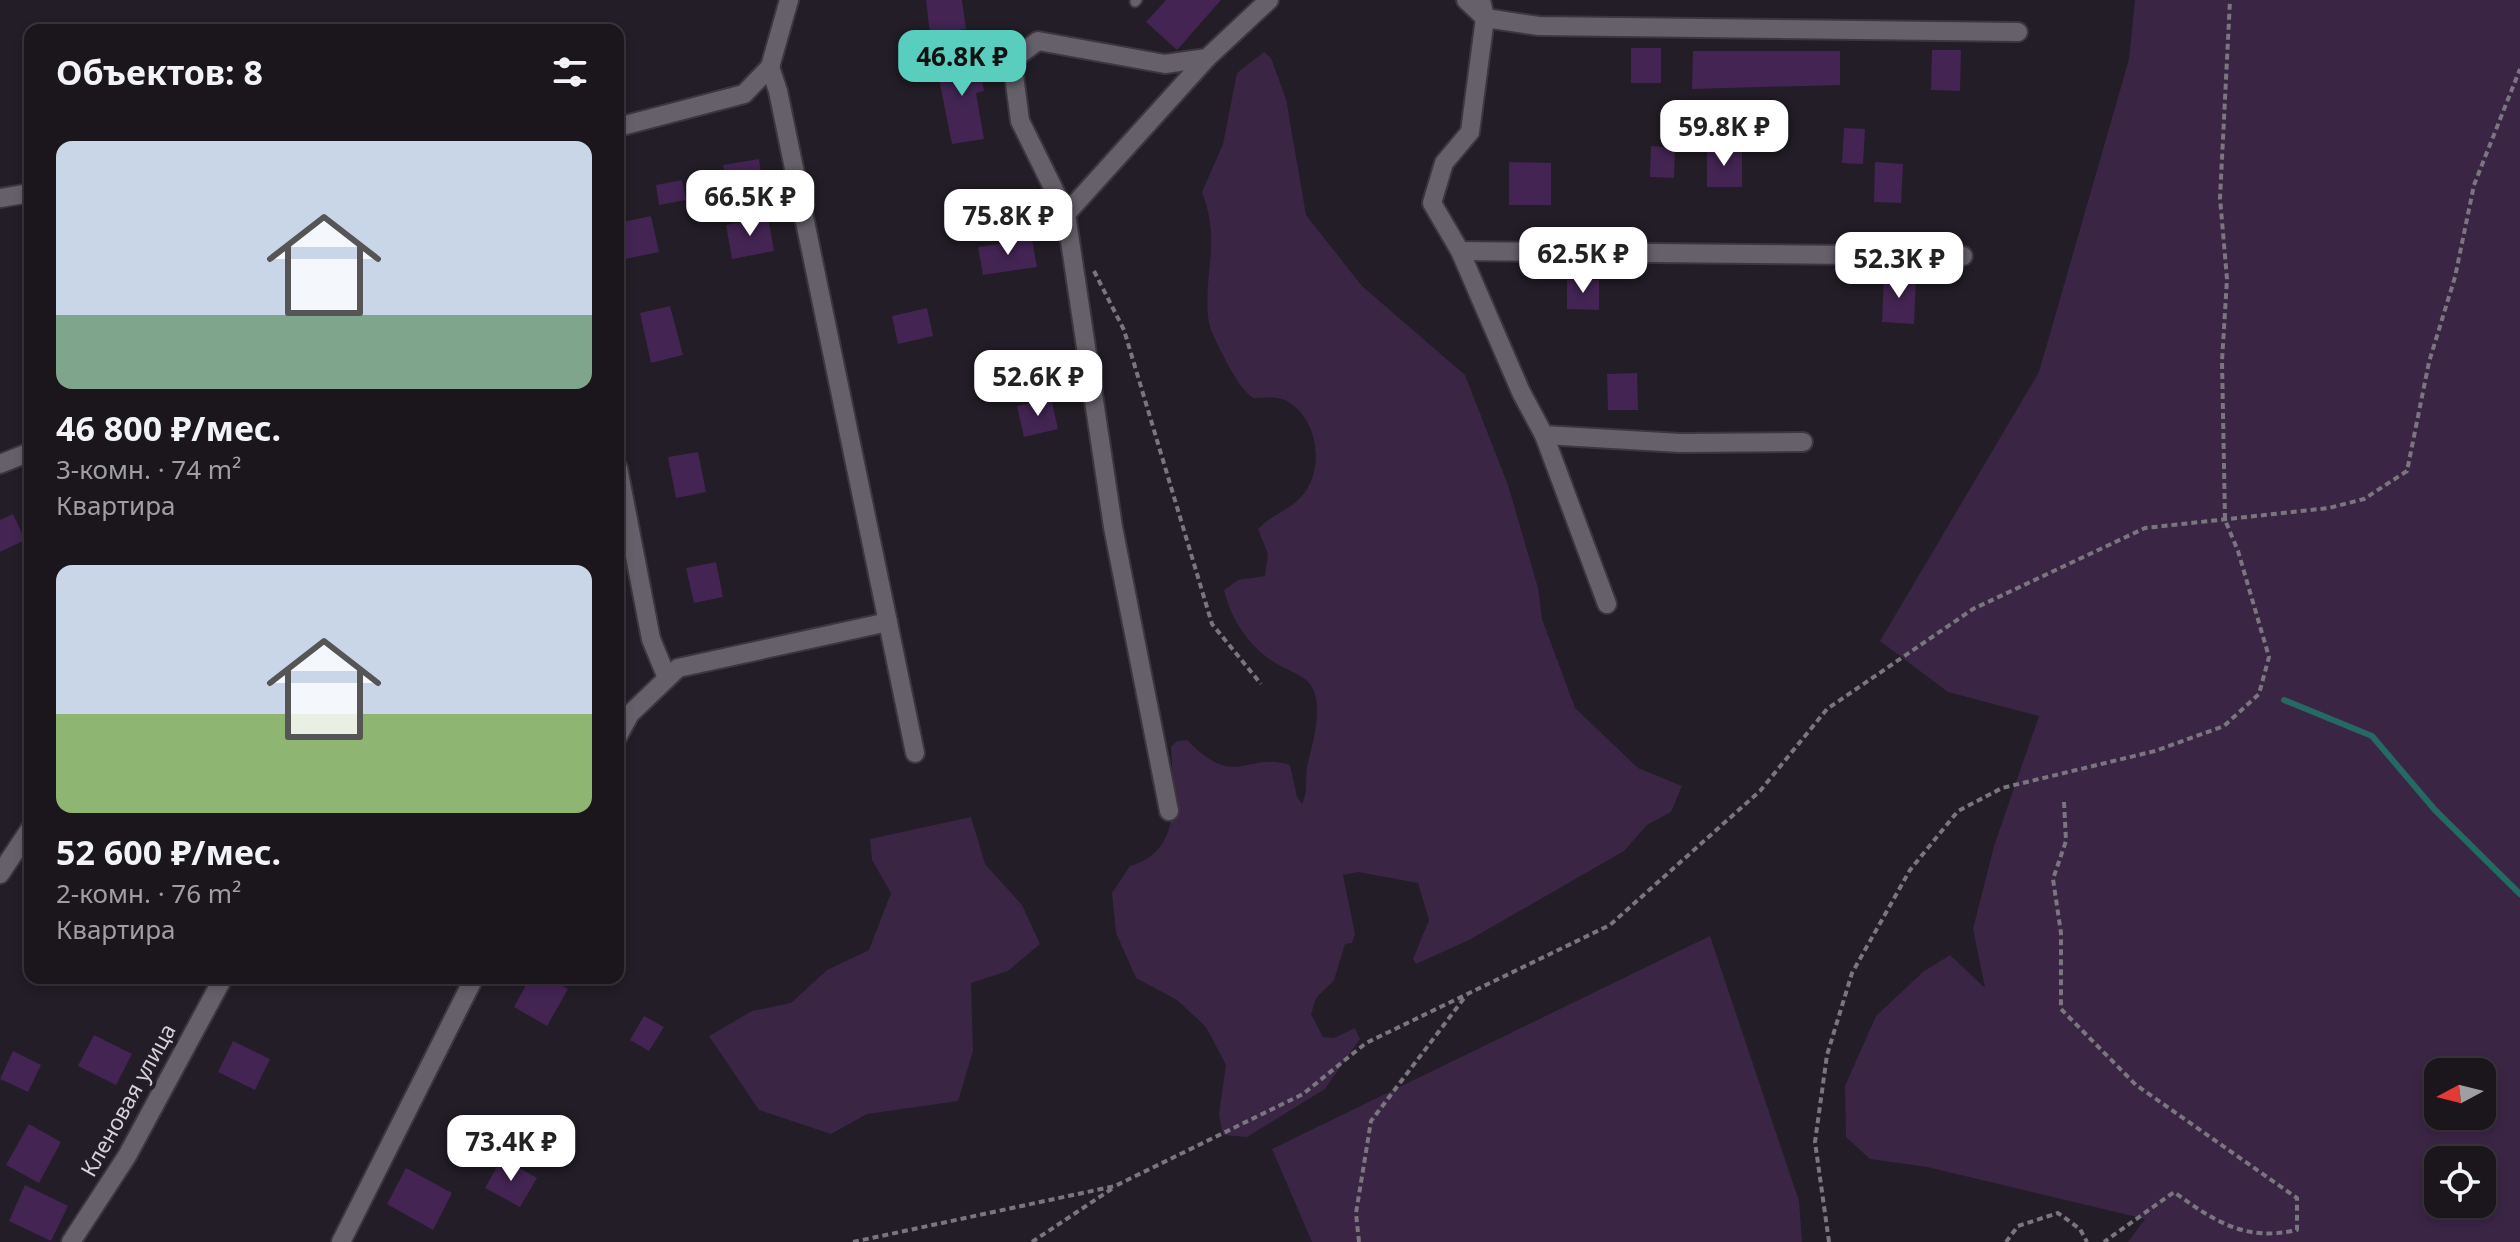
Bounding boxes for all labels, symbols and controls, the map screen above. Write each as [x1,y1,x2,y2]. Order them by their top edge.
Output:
pin: 46.8K ₽ [888,30,1036,98]
text: 46.8K ₽ [916,38,1008,74]
text: Объектов: 8 [56,49,263,95]
icon: filters [548,50,592,94]
pin: 59.8K ₽ [1650,100,1798,168]
text: 59.8K ₽ [1678,108,1770,144]
pin: 66.5K ₽ [676,170,824,238]
text: 66.5K ₽ [704,178,796,214]
pin: 75.8K ₽ [934,189,1082,257]
icon: home [252,193,396,337]
text: 75.8K ₽ [962,197,1054,233]
pin: 62.5K ₽ [1509,227,1657,295]
pin: 52.3K ₽ [1825,232,1973,300]
text: 62.5K ₽ [1537,235,1629,271]
text: 52.3K ₽ [1853,240,1945,276]
pin: 52.6K ₽ [964,350,1112,418]
text: 52.6K ₽ [992,358,1084,394]
text: 46 800 ₽/мес. [56,405,281,451]
text: 3-комн. · 74 m² [56,451,241,487]
text: Квартира [56,487,175,523]
icon: home [252,617,396,761]
text: 52 600 ₽/мес. [56,829,281,875]
text: 2-комн. · 76 m² [56,875,241,911]
text: Квартира [56,911,175,947]
street label: Кленовая улица [73,1018,182,1181]
north arrow [2424,1058,2496,1130]
map controls [2424,1058,2496,1218]
pin: 73.4K ₽ [437,1115,585,1183]
text: 73.4K ₽ [465,1123,557,1159]
button: locate [2424,1146,2496,1218]

